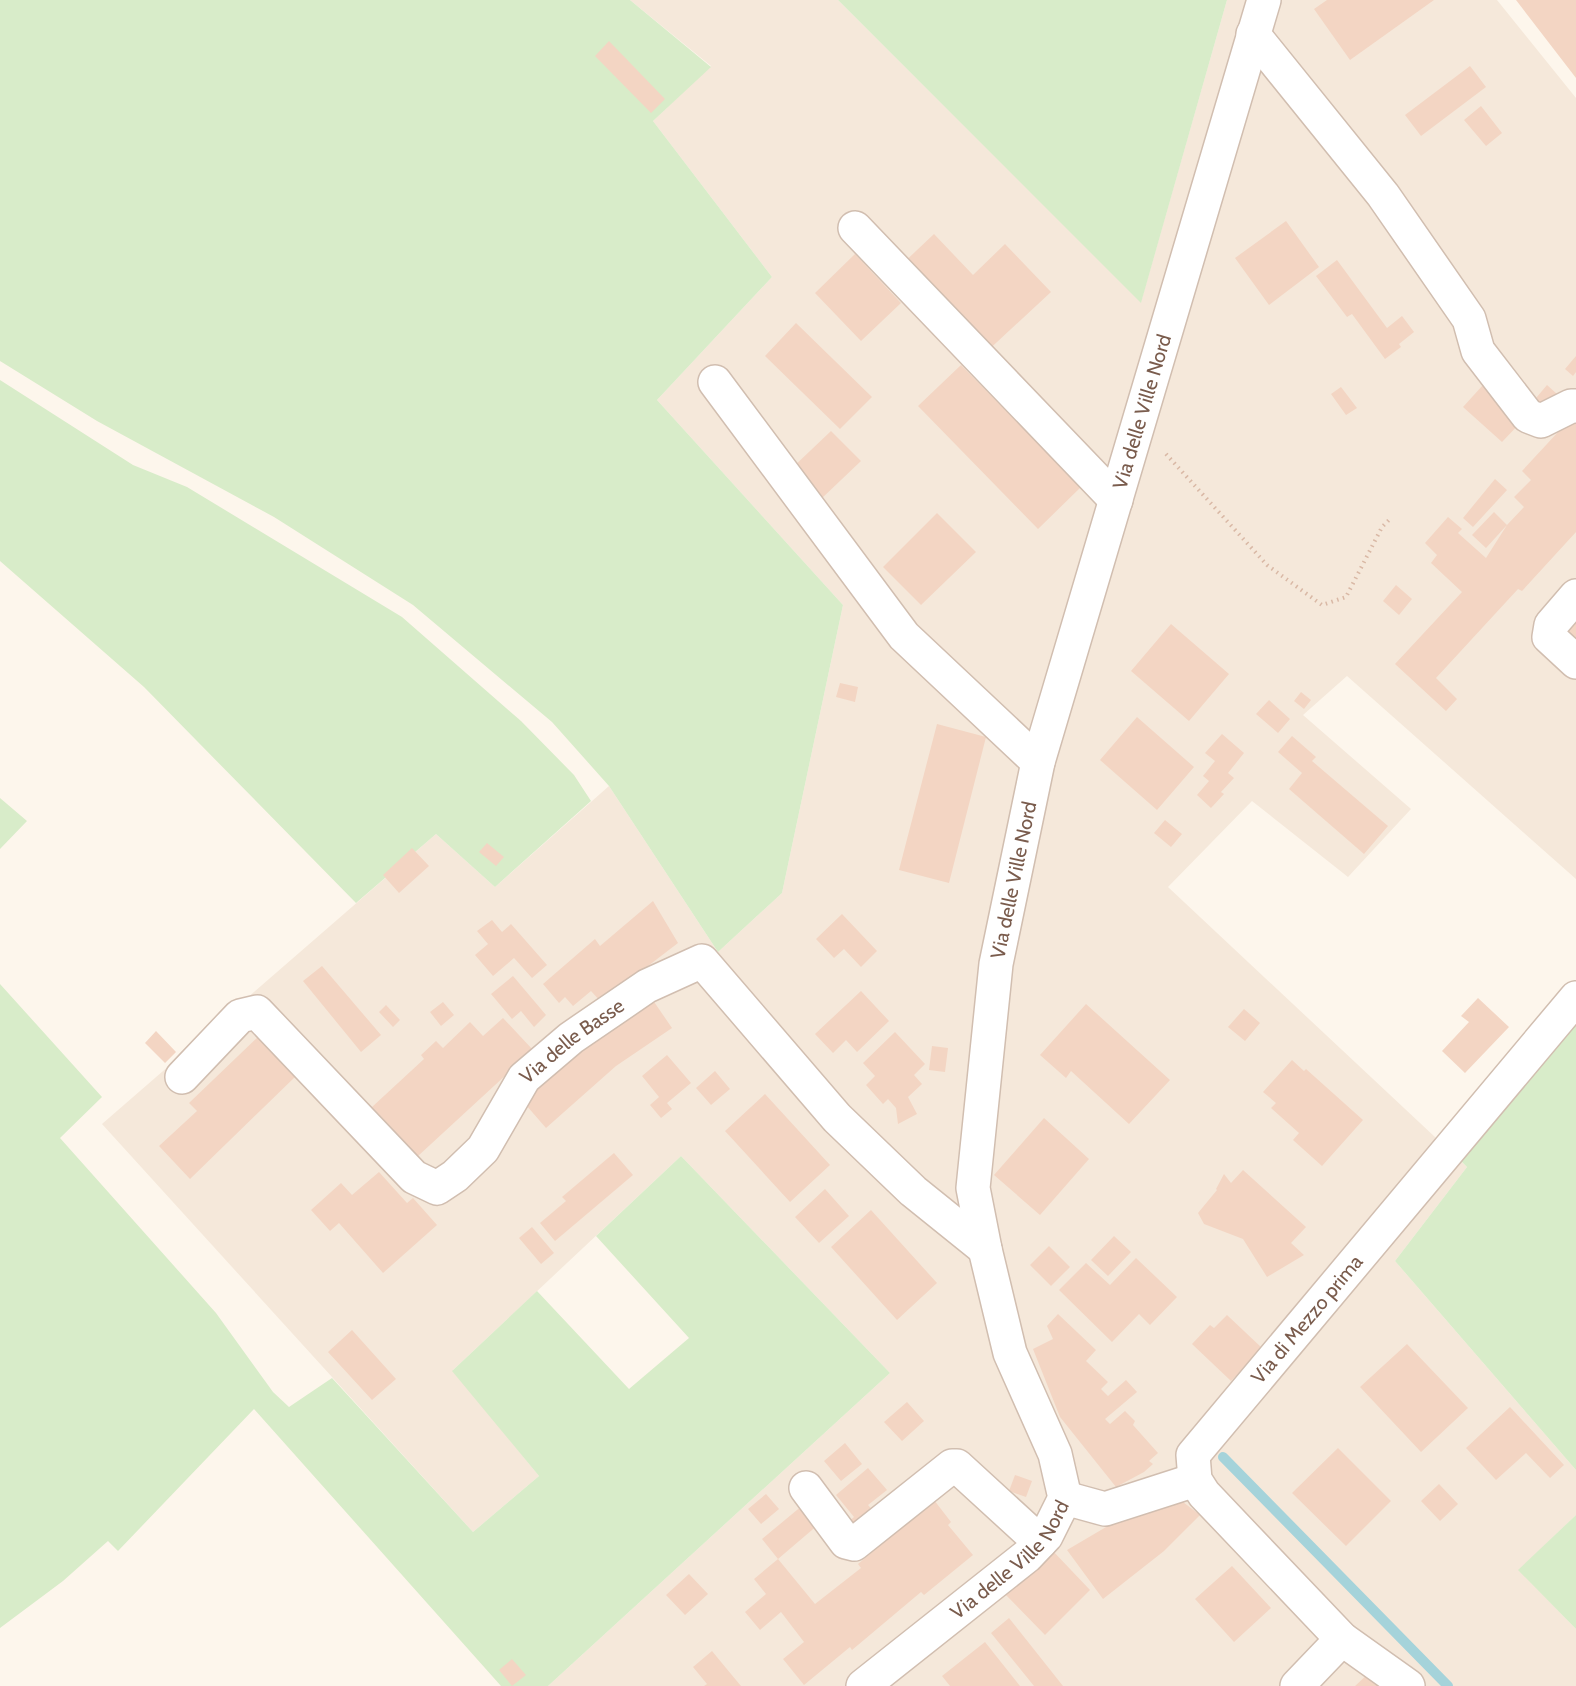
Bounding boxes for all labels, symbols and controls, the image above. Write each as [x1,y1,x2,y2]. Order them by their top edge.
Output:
street label: Via delle Ville Nord [1108,331,1176,492]
street label: Via delle Ville Nord [985,799,1042,961]
street label: Via delle Basse [515,993,629,1088]
street label: Via di Mezzo prima [1246,1250,1368,1389]
street label: Via delle Ville Nord [946,1496,1074,1624]

